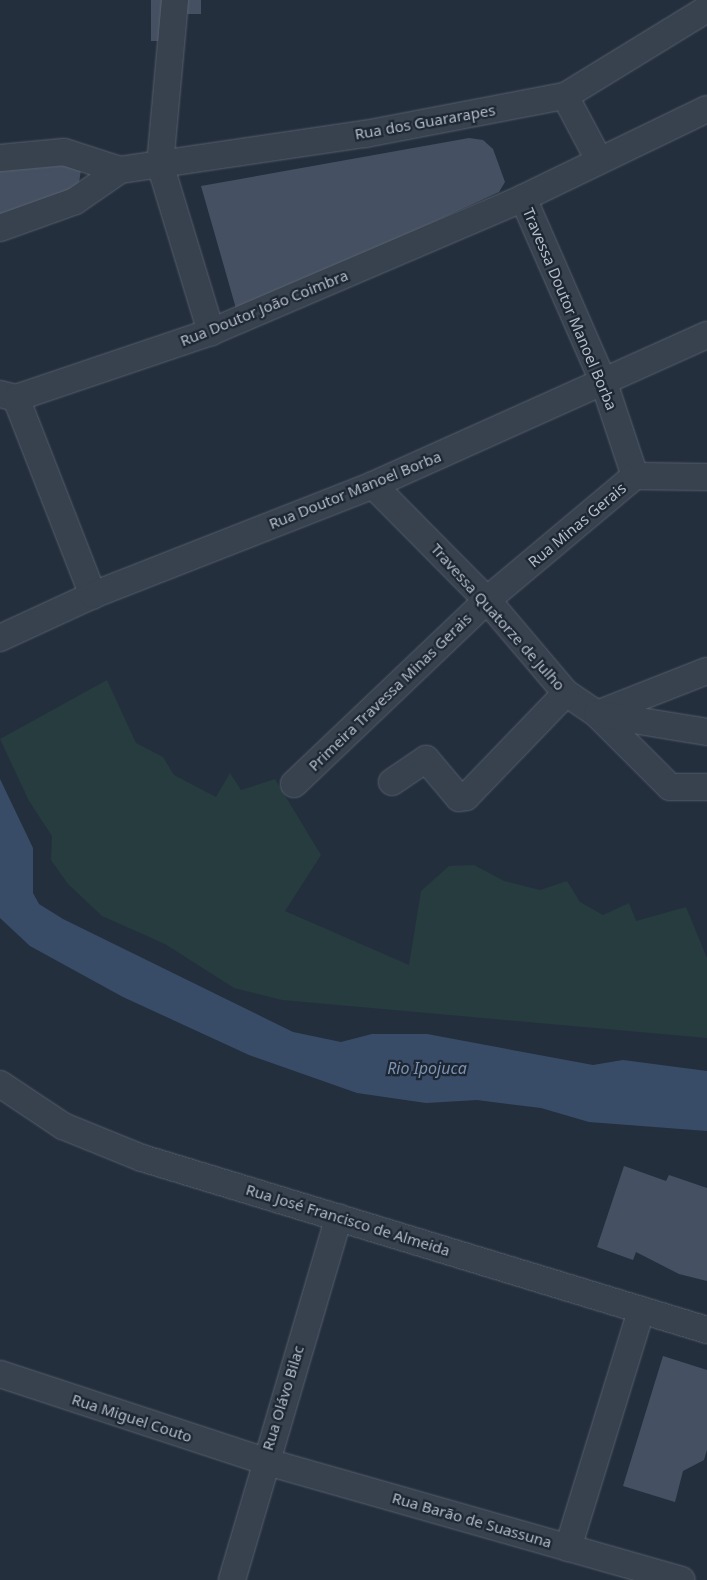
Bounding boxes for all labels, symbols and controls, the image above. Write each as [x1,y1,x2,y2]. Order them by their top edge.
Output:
street label: Rua dos Guararapes [353,101,497,143]
street label: Travessa Doutor Manoel Borba [519,205,621,413]
street label: Rua Doutor João Coimbra [177,266,351,350]
street label: Rua Doutor Manoel Borba [266,447,444,533]
street label: Rua Minas Gerais [525,479,629,571]
street label: Travessa Quatorze de Julho [427,540,569,694]
street label: Primeira Travessa Minas Gerais [305,609,475,775]
water label: Rio Ipojuca [387,1058,467,1078]
street label: Rua José Francisco de Almeida [244,1180,452,1260]
street label: Rua Olávo Bilac [259,1343,307,1453]
street label: Rua Miguel Couto [70,1390,194,1446]
street label: Rua Barão de Suassuna [390,1489,554,1551]

